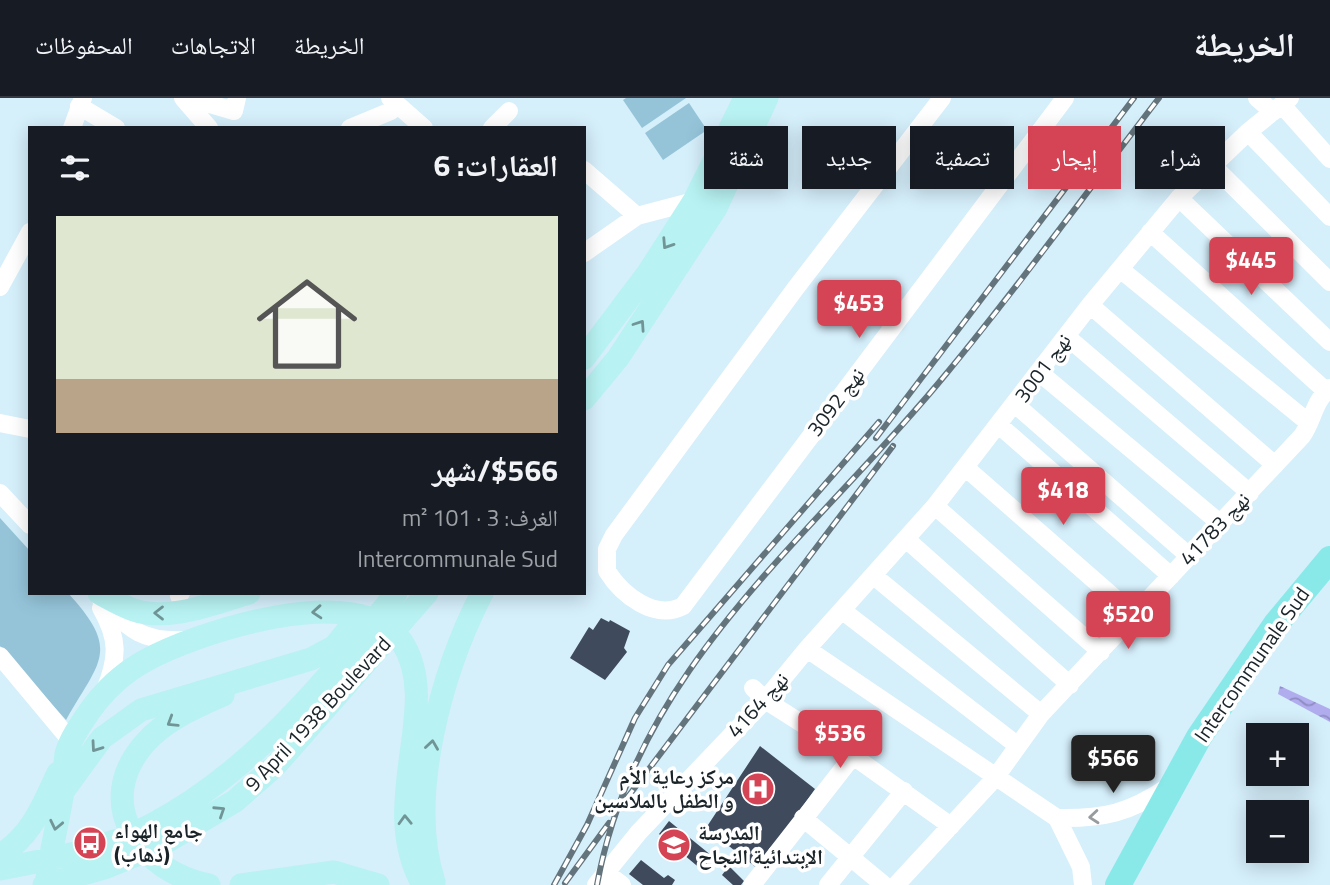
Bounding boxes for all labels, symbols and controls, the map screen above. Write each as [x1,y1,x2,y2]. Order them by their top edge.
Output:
text: الخريطة [1194,19,1295,69]
text: المحفوظات [35,27,133,63]
text: الاتجاهات [171,27,256,63]
text: الخريطة [294,27,365,63]
chip: شقة [704,126,788,189]
chip: جديد [802,126,896,189]
chip: تصفية [910,126,1014,189]
chip: إيجار [1028,126,1121,189]
chip: شراء [1135,126,1225,189]
text: العقارات: 6 [433,142,558,188]
icon: filters [56,149,94,187]
one-way arrow [662,237,675,250]
pin: $445 [1210,238,1292,297]
text: $445 [1225,242,1277,277]
icon: home [244,261,370,387]
pin: $453 [818,280,900,340]
text: $453 [833,285,885,320]
one-way arrow [632,320,644,333]
street label: نهج 3001 [1006,326,1078,409]
street label: نهج 3092 [799,360,872,443]
text: $566/شهر [432,447,558,493]
pin: $418 [1022,468,1104,527]
text: $418 [1037,472,1089,507]
street label: نهج 41783 [1171,484,1257,573]
text: الغرف: 3 · 101 m² [402,500,558,535]
text: Intercommunale Sud [357,541,558,576]
street label: Intercommunale Sud [1186,580,1317,749]
pin: $520 [1087,592,1169,651]
text: $520 [1102,596,1154,631]
one-way arrow [311,604,322,619]
one-way arrow [153,605,164,621]
street label: 9 April 1938 Boulevard [237,629,398,798]
street label: نهج 4164 [719,664,796,745]
pin: $536 [799,710,881,770]
one-way arrow [166,713,179,726]
text: $536 [814,715,866,750]
map controls [1246,723,1309,863]
button: + [1246,723,1309,786]
pin: $566 [1072,736,1154,795]
one-way arrow [92,739,104,752]
one-way arrow [424,739,439,751]
text: $566 [1087,740,1139,775]
place label: مركز رعاية الأم و الطفل بالملاسين [594,760,734,816]
hospital icon: مركز رعاية الأم و الطفل بالملاسين [739,770,777,808]
button: − [1246,800,1309,863]
one-way arrow [213,807,226,820]
one-way arrow [1089,809,1100,824]
place label: جامع الهواء (ذهاب) [114,814,203,870]
one-way arrow [397,814,412,825]
place label: المدرسة الإبتدائية النجاح [698,816,823,872]
one-way arrow [50,819,65,831]
bus stop icon: جامع الهواء (ذهاب) [71,824,109,862]
school or university icon: المدرسة الإبتدائية النجاح [655,826,693,864]

